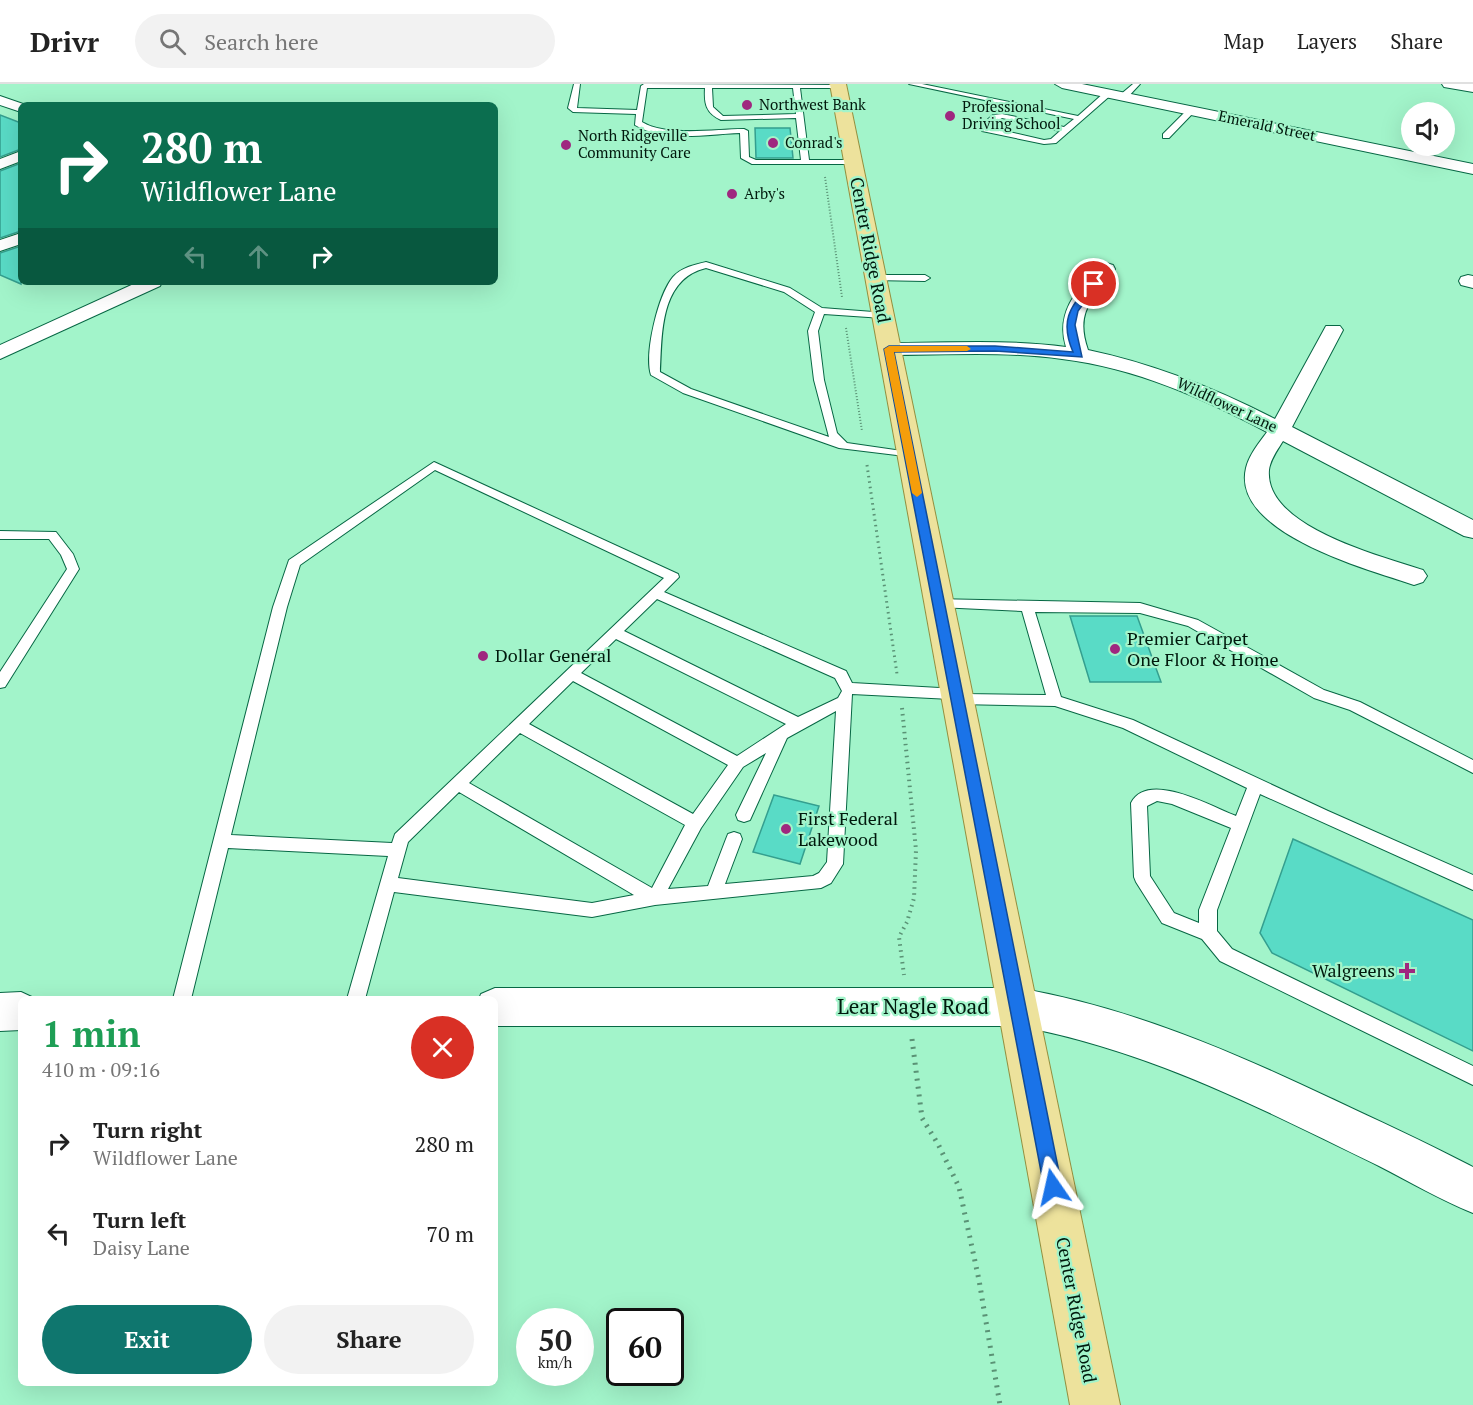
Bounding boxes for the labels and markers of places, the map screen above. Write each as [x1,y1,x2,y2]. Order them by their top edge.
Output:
place label: Northwest Bank [759,94,866,114]
place label: Professional Driving School [962,96,1060,133]
marker: Northwest Bank [740,98,754,112]
marker: Professional Driving School [943,109,957,123]
place label: North Ridgeville Community Care [578,125,691,162]
place label: Conrad's [785,132,843,152]
marker: Conrad's [766,136,780,150]
marker: North Ridgeville Community Care [559,138,573,152]
place label: Arby's [744,183,785,203]
marker: Arby's [725,187,739,201]
pin [1068,258,1119,309]
place label: Premier Carpet One Floor & Home [1127,626,1279,671]
marker: Premier Carpet One Floor & Home [1108,642,1122,656]
place label: Dollar General [495,643,612,667]
marker: Dollar General [476,649,490,663]
place label: First Federal Lakewood [798,806,898,851]
marker: First Federal Lakewood [779,822,793,836]
place label: Walgreens [1312,958,1395,982]
marker: Walgreens [1400,964,1414,978]

